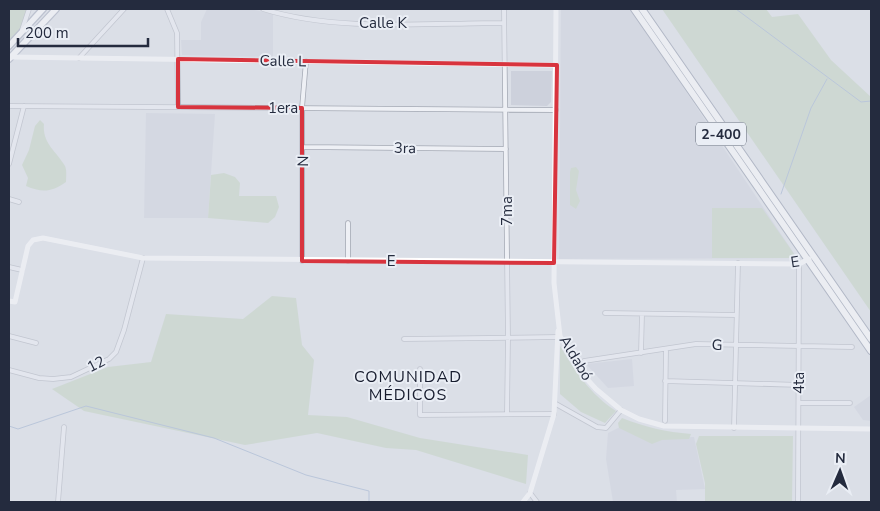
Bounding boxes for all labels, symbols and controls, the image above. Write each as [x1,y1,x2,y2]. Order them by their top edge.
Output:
street label: Calle K [359,13,408,33]
scale bar [18,15,148,47]
text: 200 m [25,23,69,43]
street label: Calle L [260,51,306,71]
street label: 1era [268,98,298,118]
road number: 2-400 [696,122,746,146]
street label: 3ra [394,138,416,158]
street label: N [293,155,313,167]
street label: 7ma [497,196,517,226]
street label: E [387,251,395,271]
street label: E [789,251,801,273]
street label: Aldabó [555,332,597,384]
street label: G [711,335,723,355]
street label: 12 [83,351,109,377]
district label: COMUNIDAD MÉDICOS [354,366,462,406]
street label: 4ta [789,372,809,394]
north arrow [815,446,865,496]
text: N [835,449,846,468]

